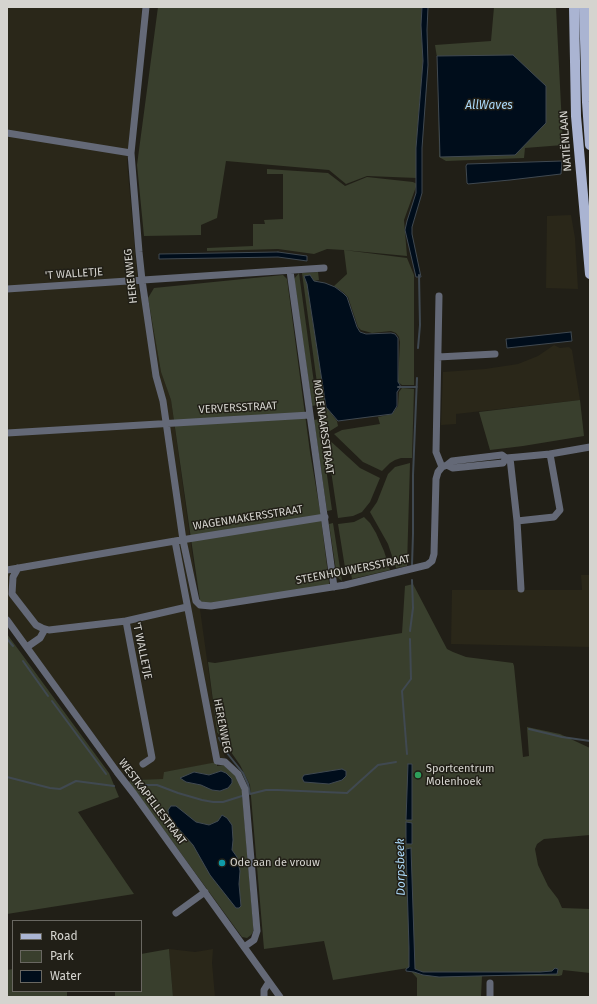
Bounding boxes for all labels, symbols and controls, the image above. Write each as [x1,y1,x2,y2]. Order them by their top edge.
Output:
water label: AllWaves [465,99,513,113]
street label: NATIËNLAAN [557,110,575,172]
street label: HERENWEG [122,248,140,304]
street label: 'T WALLETJE [45,265,103,283]
street label: MOLENAARSSTRAAT [310,379,336,475]
street label: VERVERSSTRAAT [198,399,278,417]
street label: WAGENMAKERSSTRAAT [192,503,304,533]
street label: STEENHOUWERSSTRAAT [295,552,411,588]
street label: 'T WALLETJE [130,621,154,681]
street label: HERENWEG [210,698,234,754]
street label: WESTKAPELLESTRAAT [115,757,189,847]
place label: Sportcentrum Molenhoek [426,762,495,788]
marker: Sportcentrum Molenhoek [413,770,423,780]
water label: Dorpsbeek [393,838,409,896]
place label: Ode aan de vrouw [230,856,320,870]
marker: Ode aan de vrouw [217,858,227,868]
legend [12,920,142,992]
text: Road [50,929,78,943]
text: Park [50,949,74,963]
text: Water [50,969,81,983]

